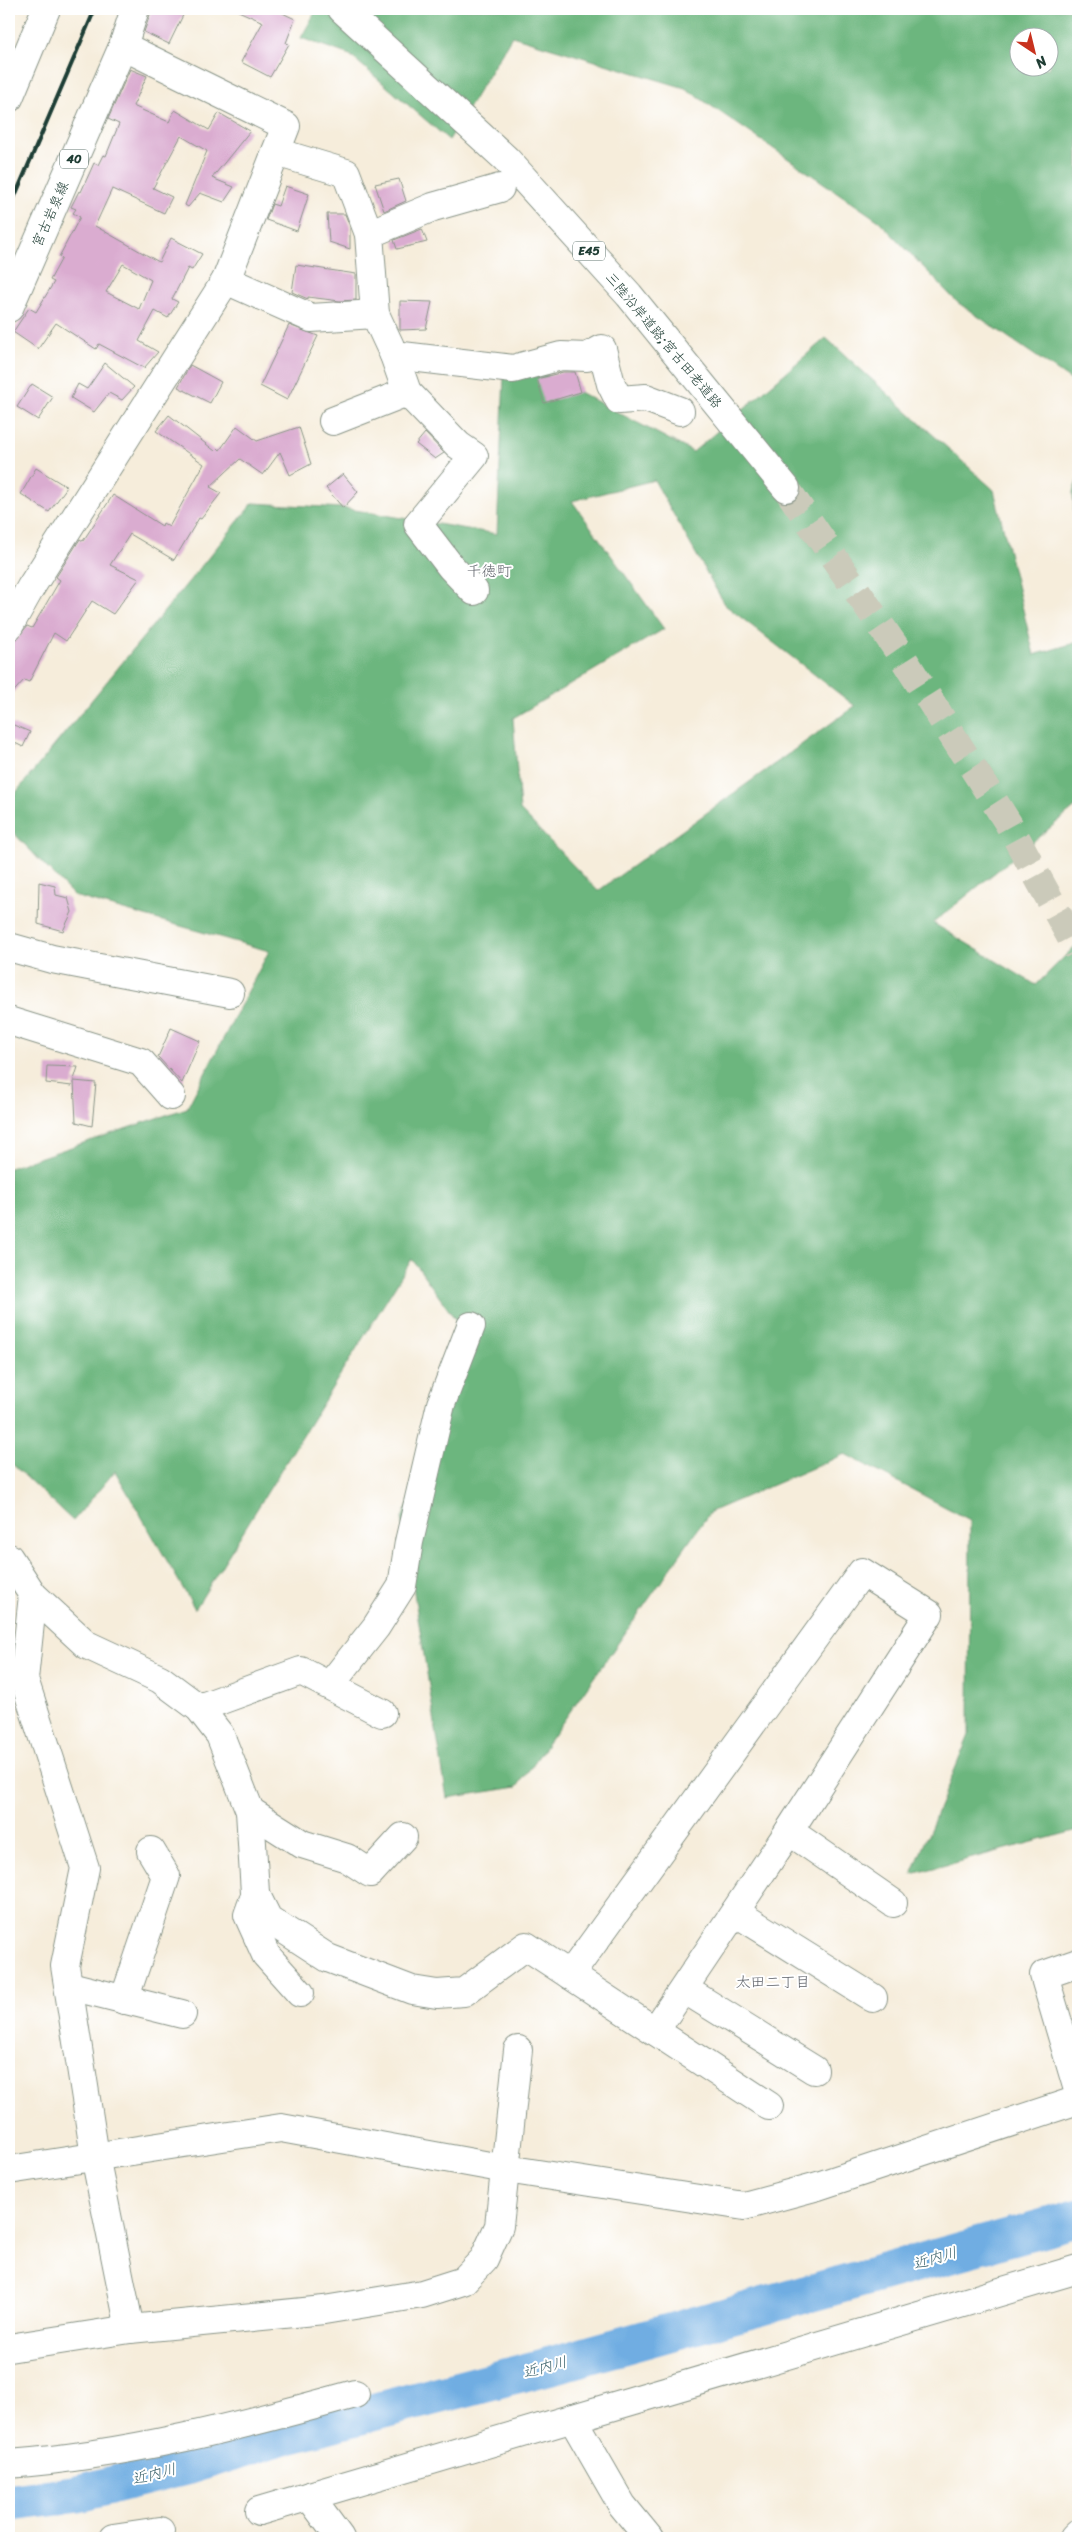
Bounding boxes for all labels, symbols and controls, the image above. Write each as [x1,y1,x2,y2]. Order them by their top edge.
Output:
north arrow [1010,28,1060,78]
text: N [1030,49,1053,75]
road number: 40 [60,150,88,168]
street label: 宮古岩泉線 [25,177,76,251]
road number: E45 [573,242,605,260]
street label: 三陸沿岸道路;宮古田老道路 [599,266,729,414]
district label: 千徳町 [466,558,512,584]
district label: 太田二丁目 [735,1969,811,1995]
water label: 近内川 [910,2239,960,2277]
water label: 近内川 [520,2349,570,2385]
water label: 近内川 [129,2456,179,2492]

